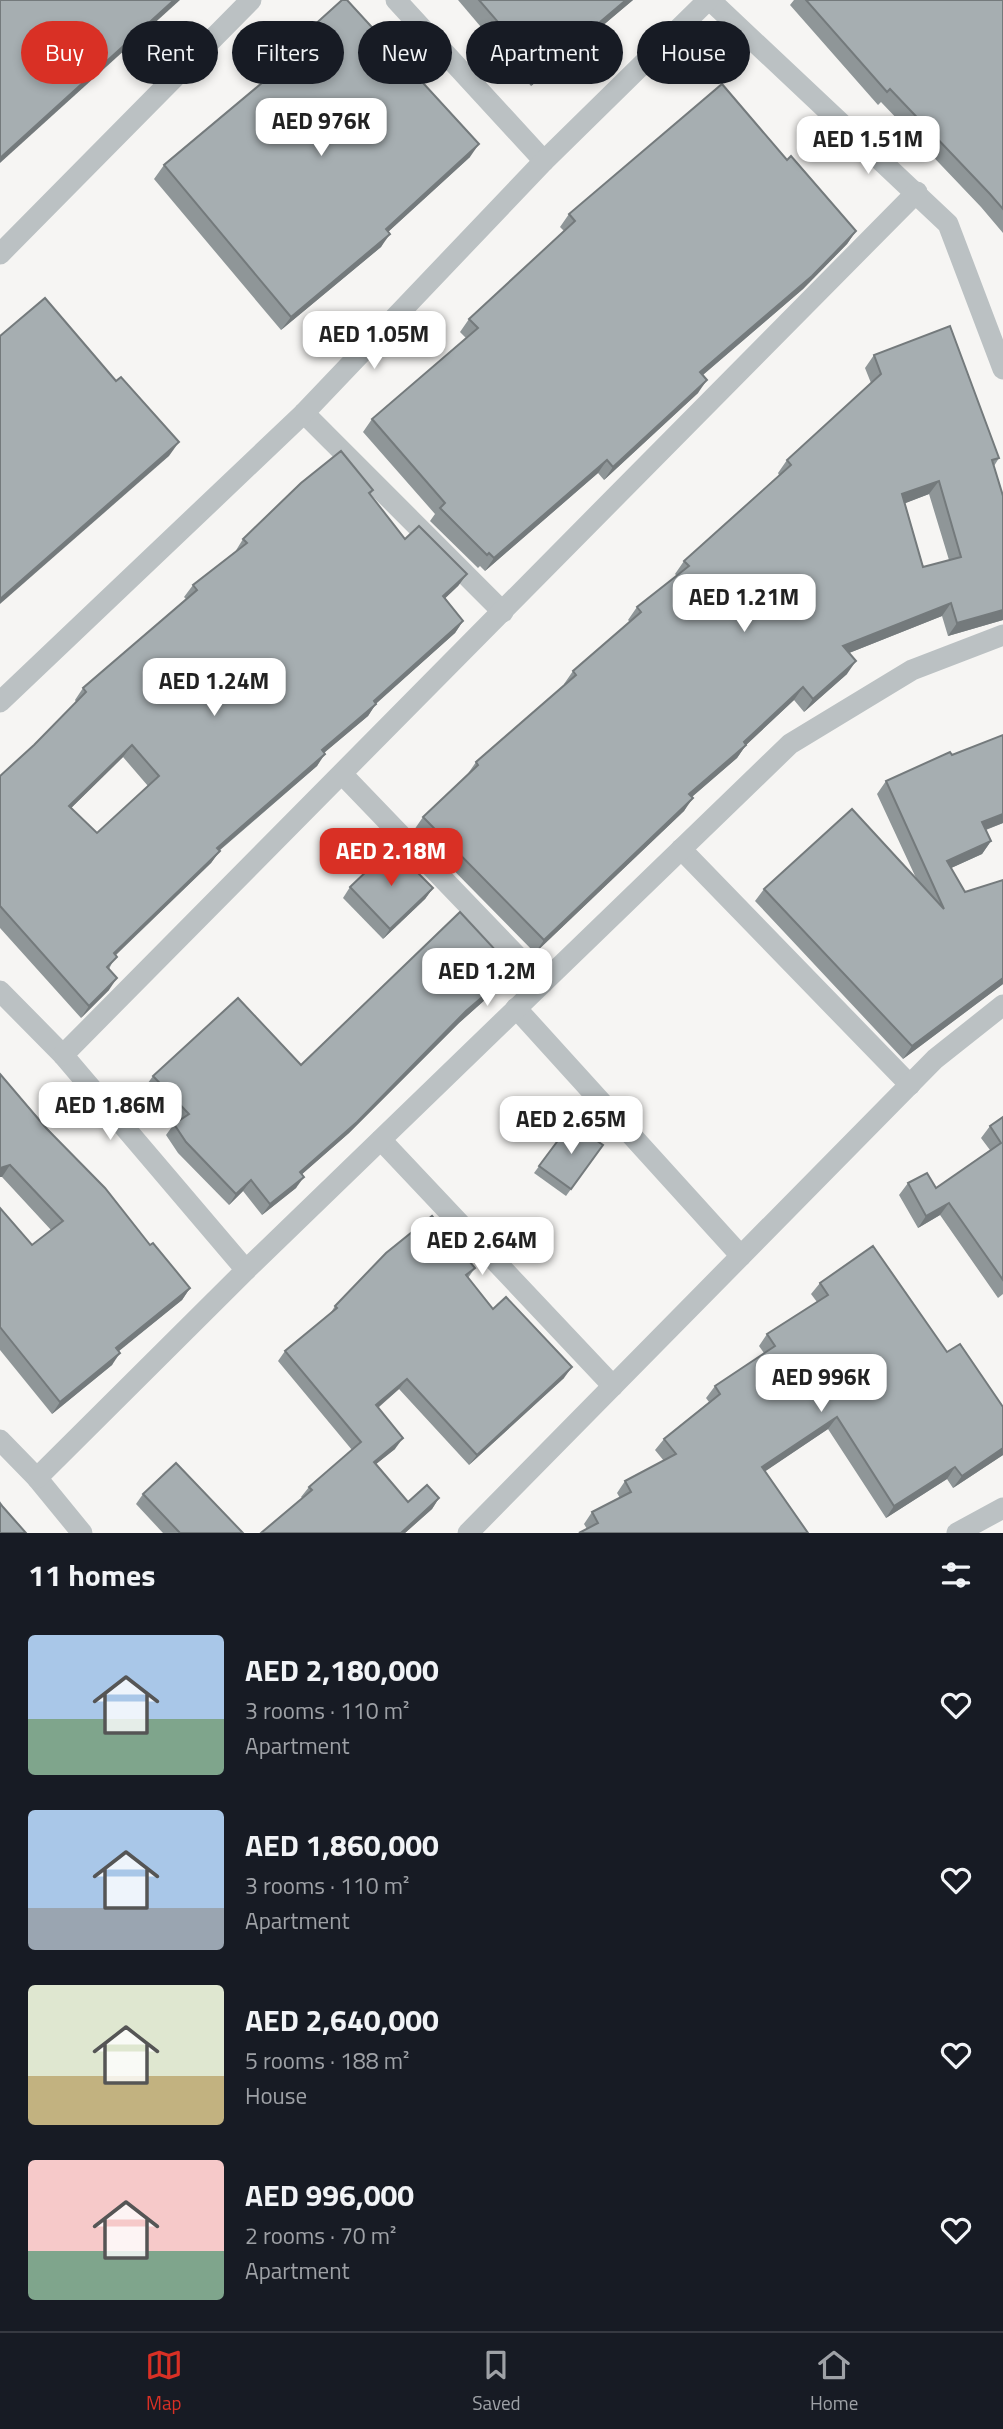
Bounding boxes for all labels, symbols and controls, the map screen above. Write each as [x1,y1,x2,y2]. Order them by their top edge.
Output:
chip: Buy [21,21,108,84]
chip: Rent [122,21,218,84]
chip: Filters [232,21,344,84]
chip: New [358,21,452,84]
chip: Apartment [466,21,623,84]
chip: House [637,21,750,84]
pin: AED 976K [249,99,393,158]
text: AED 976K [272,103,370,138]
pin: AED 1.51M [788,116,948,176]
text: AED 1.51M [813,121,923,156]
pin: AED 1.05M [294,312,454,371]
text: AED 1.05M [319,316,429,351]
pin: AED 1.21M [664,574,824,634]
text: AED 1.21M [689,579,799,614]
pin: AED 1.24M [134,658,294,718]
text: AED 1.24M [159,663,269,698]
pin: AED 2.18M [311,828,471,888]
text: AED 2.18M [336,833,446,868]
pin: AED 1.2M [415,948,559,1008]
text: AED 1.2M [438,953,536,988]
pin: AED 1.86M [30,1082,190,1142]
text: AED 1.86M [55,1087,165,1122]
pin: AED 2.65M [491,1096,651,1156]
text: AED 2.65M [516,1101,626,1136]
pin: AED 2.64M [402,1218,562,1277]
text: AED 2.64M [427,1222,537,1257]
pin: AED 996K [749,1354,893,1414]
text: AED 996K [772,1359,870,1394]
text: 11 homes [28,1552,155,1598]
icon: filters [937,1556,975,1594]
text: AED 2,180,000 [245,1647,439,1693]
icon: home [84,1663,168,1747]
icon: heart [937,1686,975,1724]
text: 3 rooms · 110 m² [245,1693,409,1728]
text: Apartment [245,1728,350,1763]
text: AED 1,860,000 [245,1822,439,1868]
icon: home [84,1838,168,1922]
icon: heart [937,1861,975,1899]
text: 3 rooms · 110 m² [245,1868,409,1903]
text: Apartment [245,1903,350,1938]
text: AED 2,640,000 [245,1997,439,2043]
icon: home [84,2013,168,2097]
icon: heart [937,2036,975,2074]
text: 5 rooms · 188 m² [245,2043,409,2078]
text: House [245,2078,307,2113]
text: AED 996,000 [245,2172,414,2218]
icon: home [84,2188,168,2272]
icon: heart [937,2211,975,2249]
text: 2 rooms · 70 m² [245,2218,396,2253]
text: Apartment [245,2253,350,2288]
tab: Map [145,2346,183,2417]
tab: Saved [472,2346,521,2417]
tab: Home [810,2346,858,2417]

